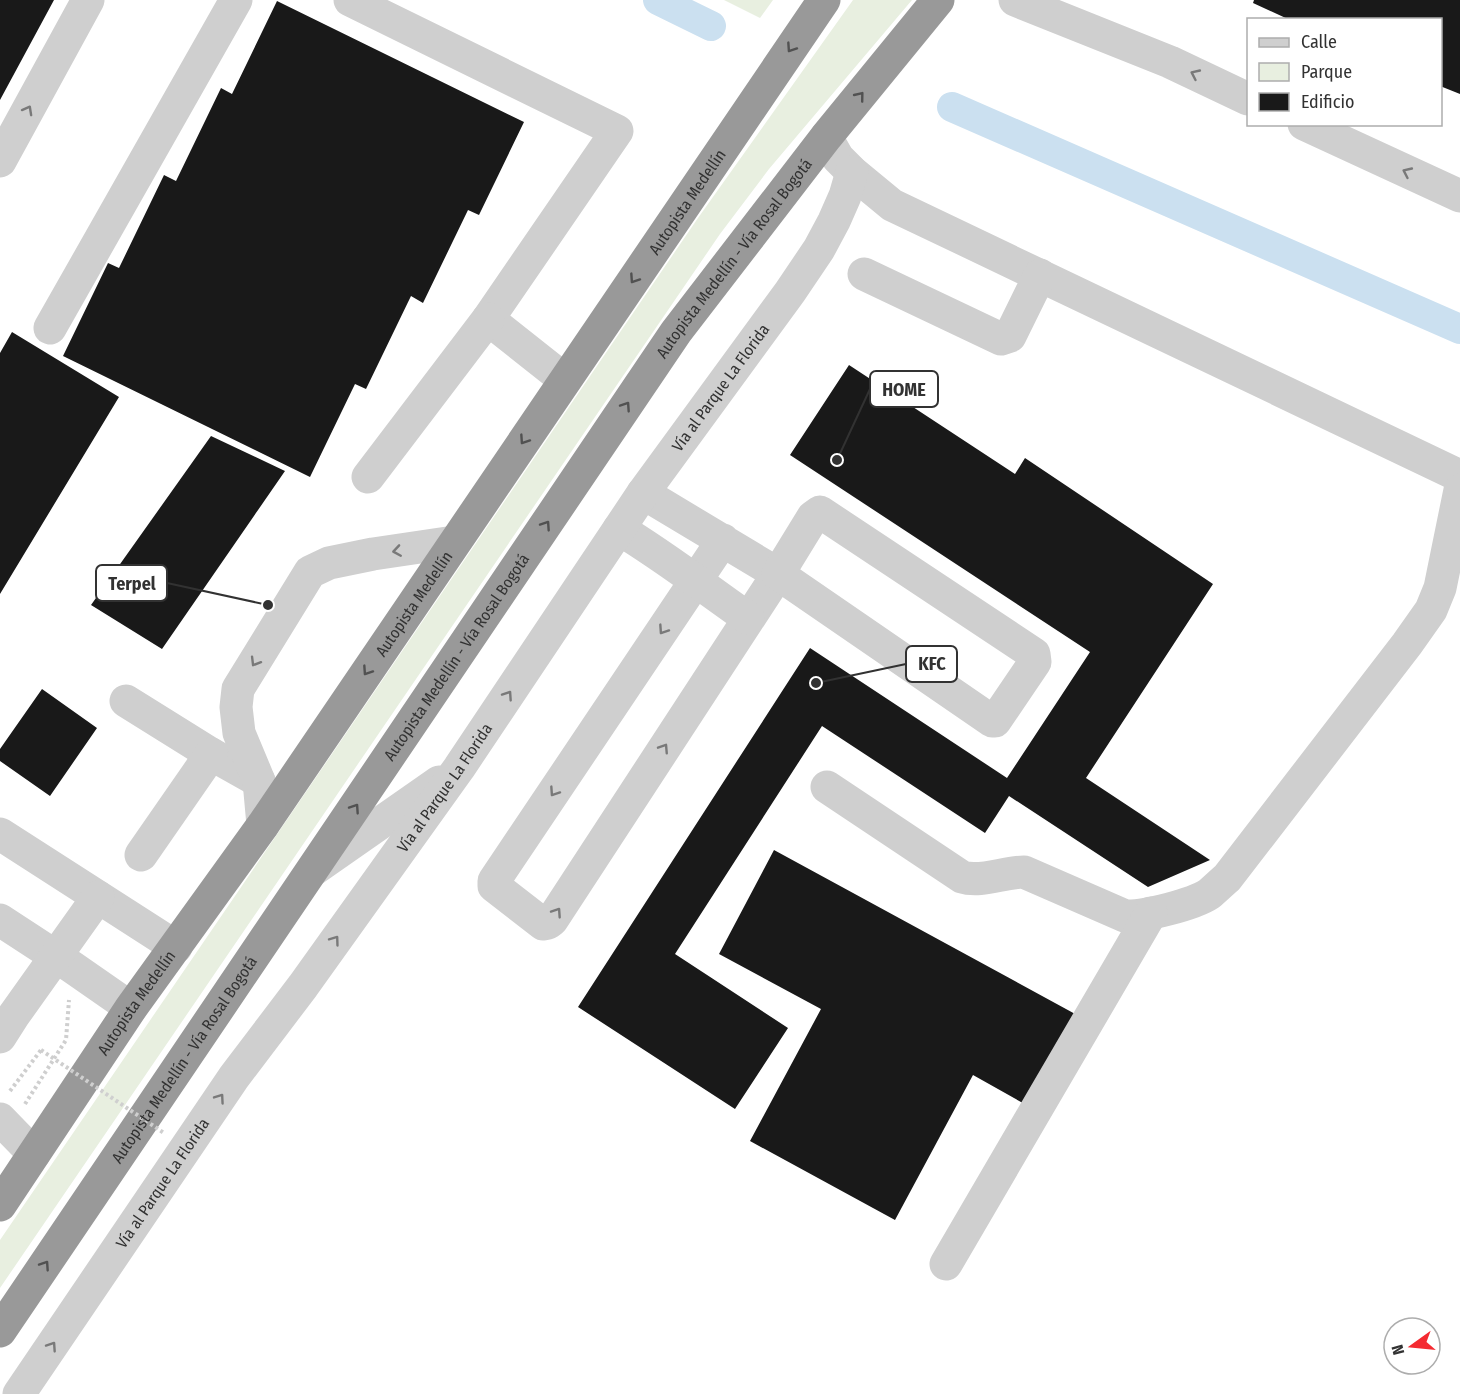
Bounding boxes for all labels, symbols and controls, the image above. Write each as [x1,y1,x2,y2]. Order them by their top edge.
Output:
legend [1247,18,1442,126]
text: Calle [1301,31,1337,53]
one-way arrow [787,42,798,53]
text: Parque [1301,61,1352,83]
one-way arrow [1191,70,1202,82]
text: Edificio [1301,91,1354,113]
one-way arrow [852,92,863,103]
one-way arrow [21,106,32,116]
street label: Autopista Medellín [645,146,730,258]
street label: Autopista Medellín - Vía Rosal Bogotá [652,155,816,362]
one-way arrow [1402,167,1413,179]
one-way arrow [630,272,641,283]
street label: Vía al Parque La Florida [668,320,774,455]
callout: HOME [870,371,938,407]
text: HOME [882,379,926,401]
one-way arrow [619,402,630,413]
one-way arrow [520,433,531,444]
one-way arrow [539,520,550,531]
one-way arrow [392,544,401,556]
street label: Autopista Medellín [372,548,456,660]
street label: Autopista Medellín - Vía Rosal Bogotá [380,550,533,764]
callout: Terpel [96,565,167,601]
text: Terpel [108,573,156,595]
one-way arrow [659,624,670,635]
callout: KFC [906,646,957,682]
text: KFC [918,653,946,675]
one-way arrow [251,656,262,666]
one-way arrow [363,664,374,675]
one-way arrow [501,691,512,702]
street label: Vía al Parque La Florida [393,720,496,856]
one-way arrow [656,744,668,754]
one-way arrow [550,785,561,796]
one-way arrow [348,804,359,815]
one-way arrow [550,907,561,918]
one-way arrow [328,936,339,947]
street label: Autopista Medellín [94,947,179,1059]
street label: Autopista Medellín - Vía Rosal Bogotá [108,952,261,1167]
one-way arrow [213,1093,224,1104]
street label: Vía al Parque La Florida [112,1115,213,1252]
one-way arrow [38,1260,49,1271]
north arrow [1382,1316,1442,1376]
one-way arrow [44,1341,55,1352]
text: N [1388,1343,1408,1357]

